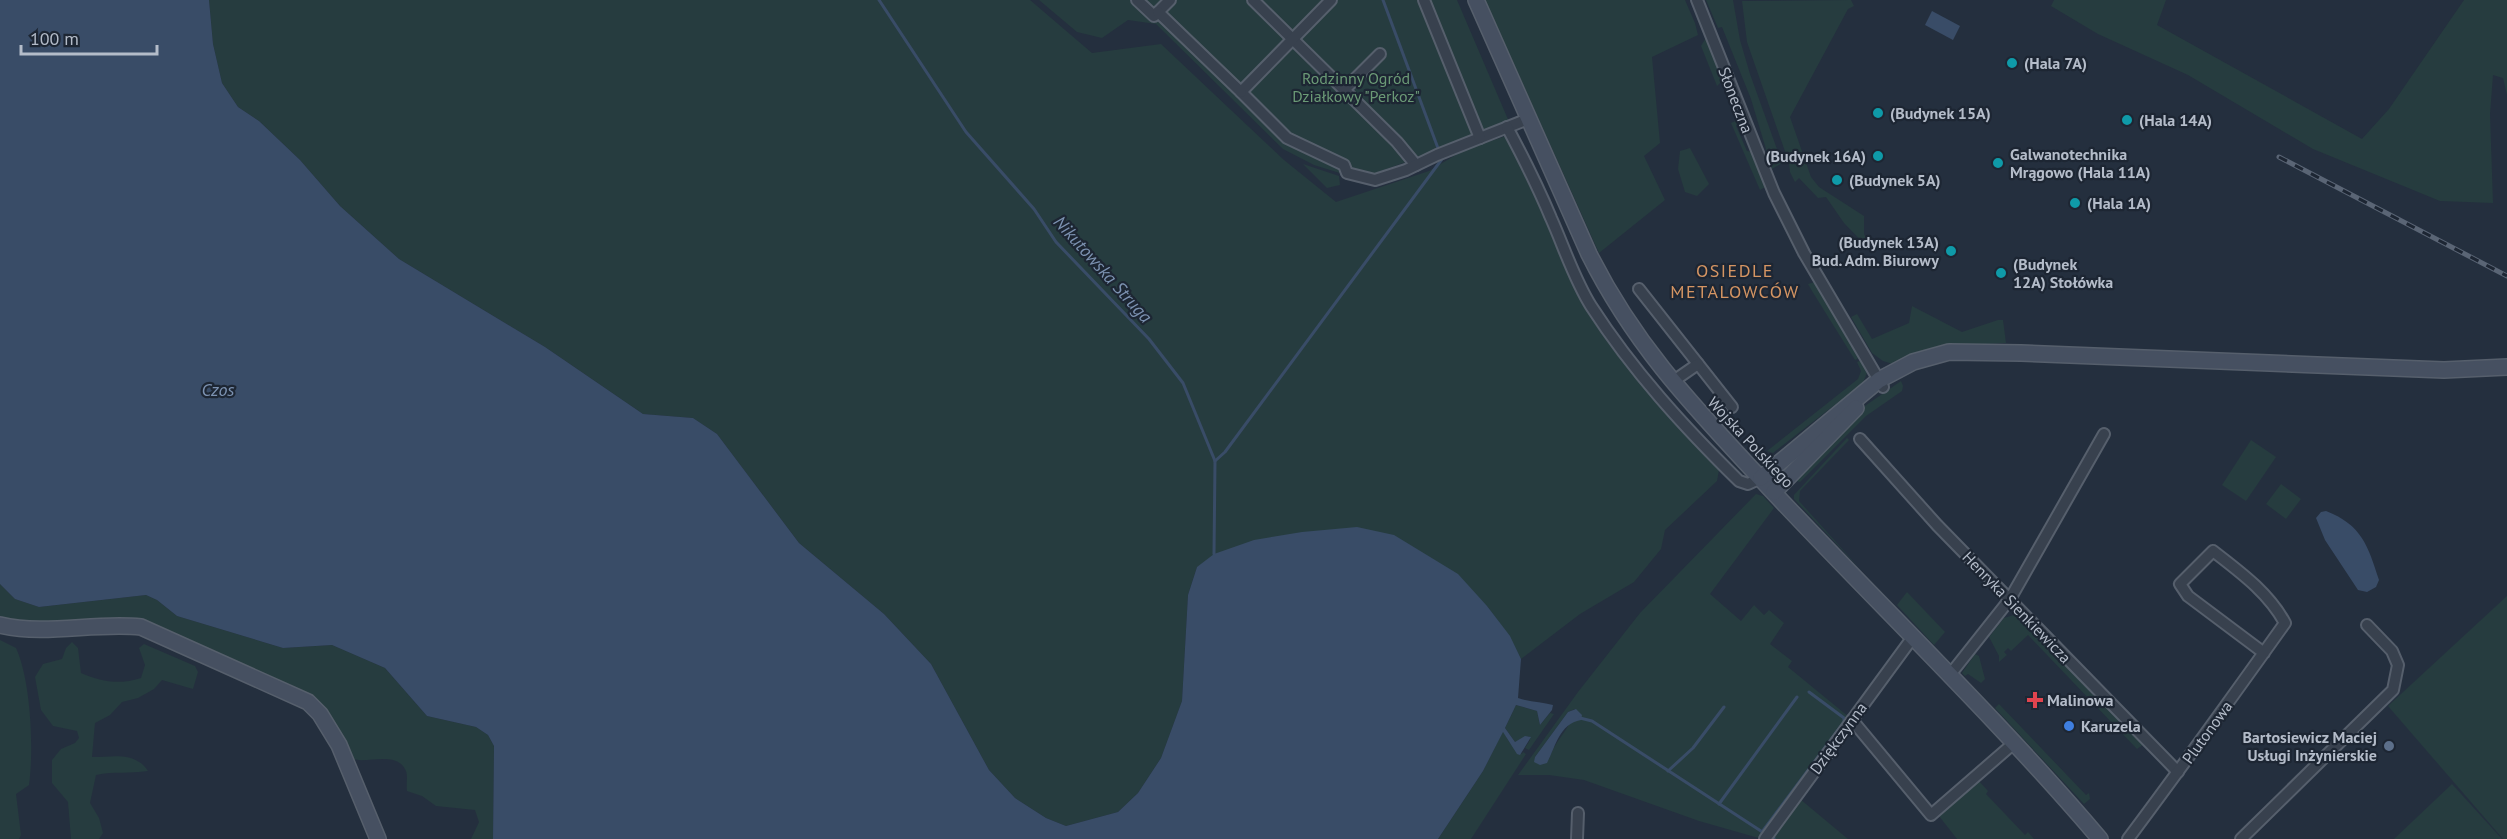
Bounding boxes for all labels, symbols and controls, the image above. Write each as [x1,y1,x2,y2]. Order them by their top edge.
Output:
scale bar [21,18,158,56]
text: 100 m [30,27,79,50]
place label: (Hala 7A) [2024,53,2087,73]
marker: (Hala 7A) [2005,56,2019,70]
street label: Słoneczna [1714,64,1758,136]
park label: Rodzinny Ogród Działkowy "Perkoz" [1292,68,1420,106]
place label: (Budynek 15A) [1890,103,1991,123]
marker: (Budynek 15A) [1871,106,1885,120]
place label: (Hala 14A) [2139,110,2212,130]
marker: (Hala 14A) [2120,113,2134,127]
place label: Galwanotechnika Mrągowo (Hala 11A) [2010,144,2150,182]
place label: (Budynek 16A) [1765,146,1866,166]
marker: (Budynek 16A) [1871,149,1885,163]
marker: Galwanotechnika Mrągowo (Hala 11A) [1991,156,2005,170]
place label: (Budynek 5A) [1849,170,1941,190]
marker: (Budynek 5A) [1830,173,1844,187]
place label: (Hala 1A) [2087,193,2151,213]
marker: (Hala 1A) [2068,196,2082,210]
water label: Nikutowska Struga [1049,211,1157,328]
place label: (Budynek 13A) Bud. Adm. Biurowy [1812,232,1939,270]
marker: (Budynek 13A) Bud. Adm. Biurowy [1944,244,1958,258]
place label: (Budynek 12A) Stołówka [2013,254,2113,292]
district label: OSIEDLE METALOWCÓW [1670,259,1800,303]
marker: (Budynek 12A) Stołówka [1994,266,2008,280]
water label: Czos [201,378,235,401]
street label: Wojska Polskiego [1704,392,1798,492]
street label: Henryka Sienkiewicza [1958,547,2076,667]
place label: Malinowa [2047,690,2113,710]
marker: Malinowa [2028,693,2042,707]
street label: Plutonowa [2177,697,2237,767]
street label: Dziękczynna [1805,698,1871,778]
place label: Karuzela [2081,716,2141,736]
marker: Karuzela [2062,719,2076,733]
place label: Bartosiewicz Maciej Usługi Inżynierskie [2242,727,2377,765]
marker: Bartosiewicz Maciej Usługi Inżynierskie [2382,739,2396,753]

